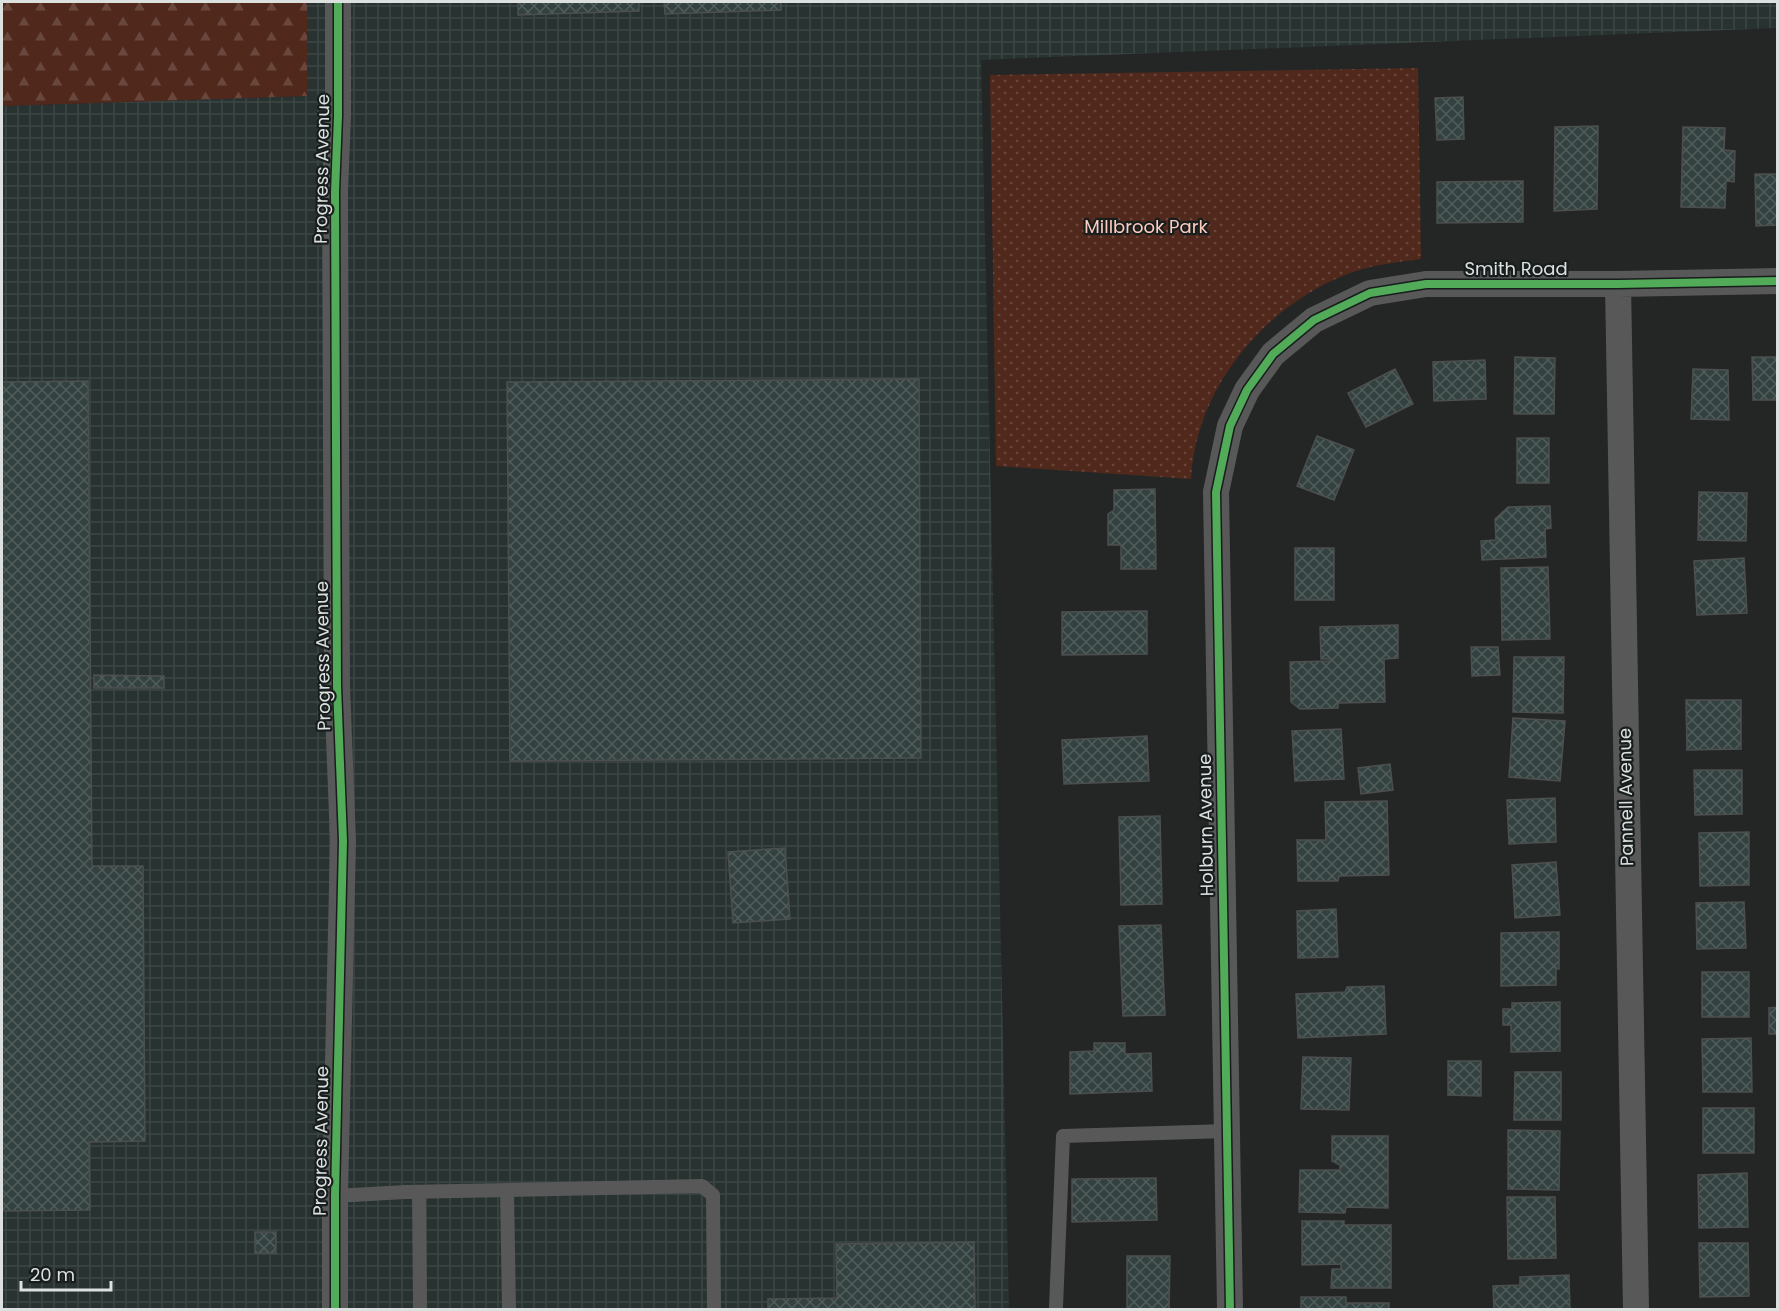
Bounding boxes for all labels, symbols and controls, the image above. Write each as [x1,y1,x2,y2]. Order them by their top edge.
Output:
street label: Progress Avenue [308,94,335,244]
park label: Millbrook Park [1084,214,1208,239]
street label: Smith Road [1464,256,1568,281]
street label: Progress Avenue [309,581,336,731]
street label: Pannell Avenue [1612,728,1639,866]
street label: Holburn Avenue [1192,753,1219,897]
street label: Progress Avenue [307,1066,334,1216]
scale bar [21,1254,111,1292]
text: 20 m [30,1262,75,1287]

